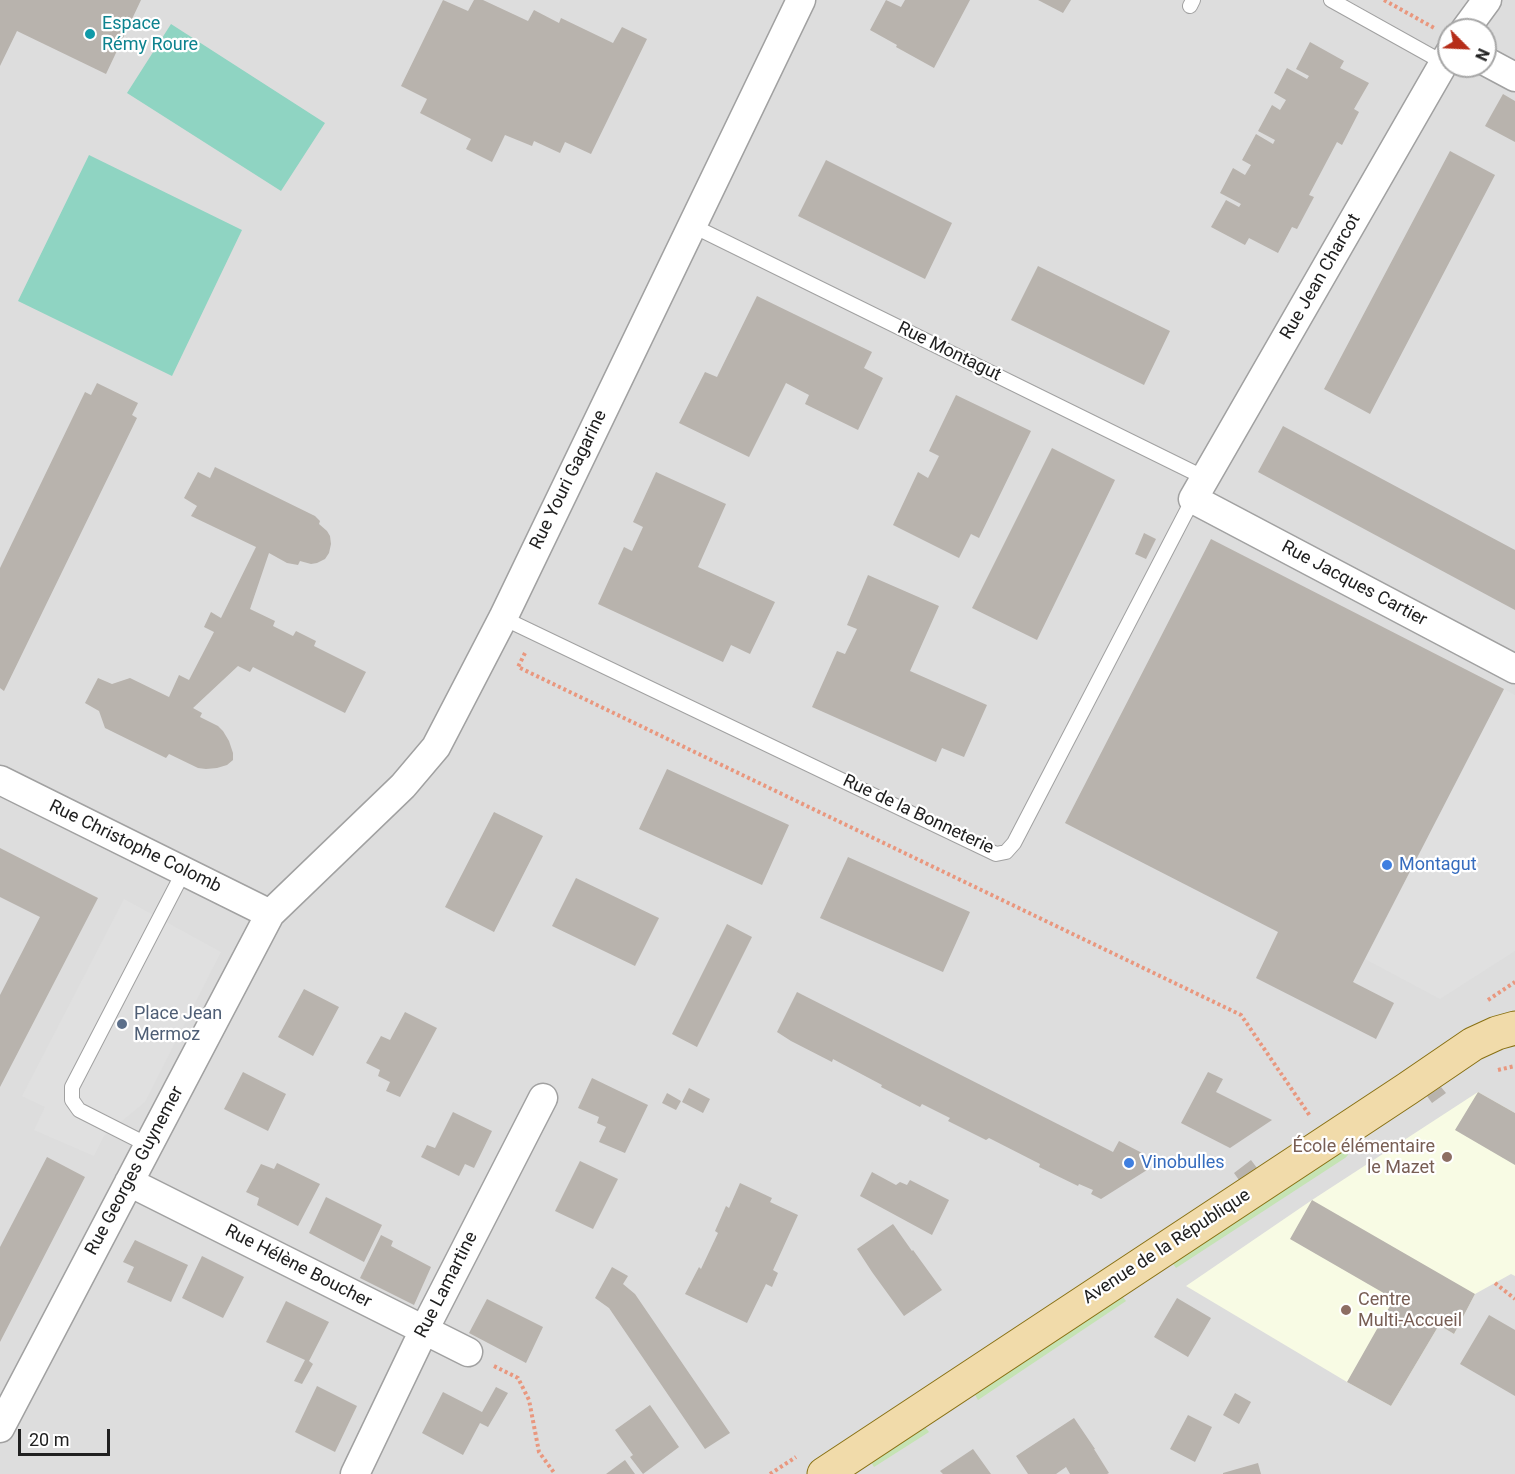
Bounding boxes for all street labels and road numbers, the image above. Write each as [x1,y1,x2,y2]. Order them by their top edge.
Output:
street label: Rue Jean Charcot [1276,210,1366,344]
street label: Rue Montagut [894,318,1004,386]
street label: Rue Youri Gagarine [526,407,612,553]
street label: Rue Jacques Cartier [1278,537,1430,631]
street label: Rue de la Bonneterie [839,771,997,859]
street label: Rue Christophe Colomb [45,796,225,898]
street label: Rue Georges Guynemer [81,1083,189,1259]
street label: Avenue de la République [1079,1185,1255,1309]
street label: Rue Hélène Boucher [221,1221,375,1313]
street label: Rue Lamartine [411,1228,483,1342]

